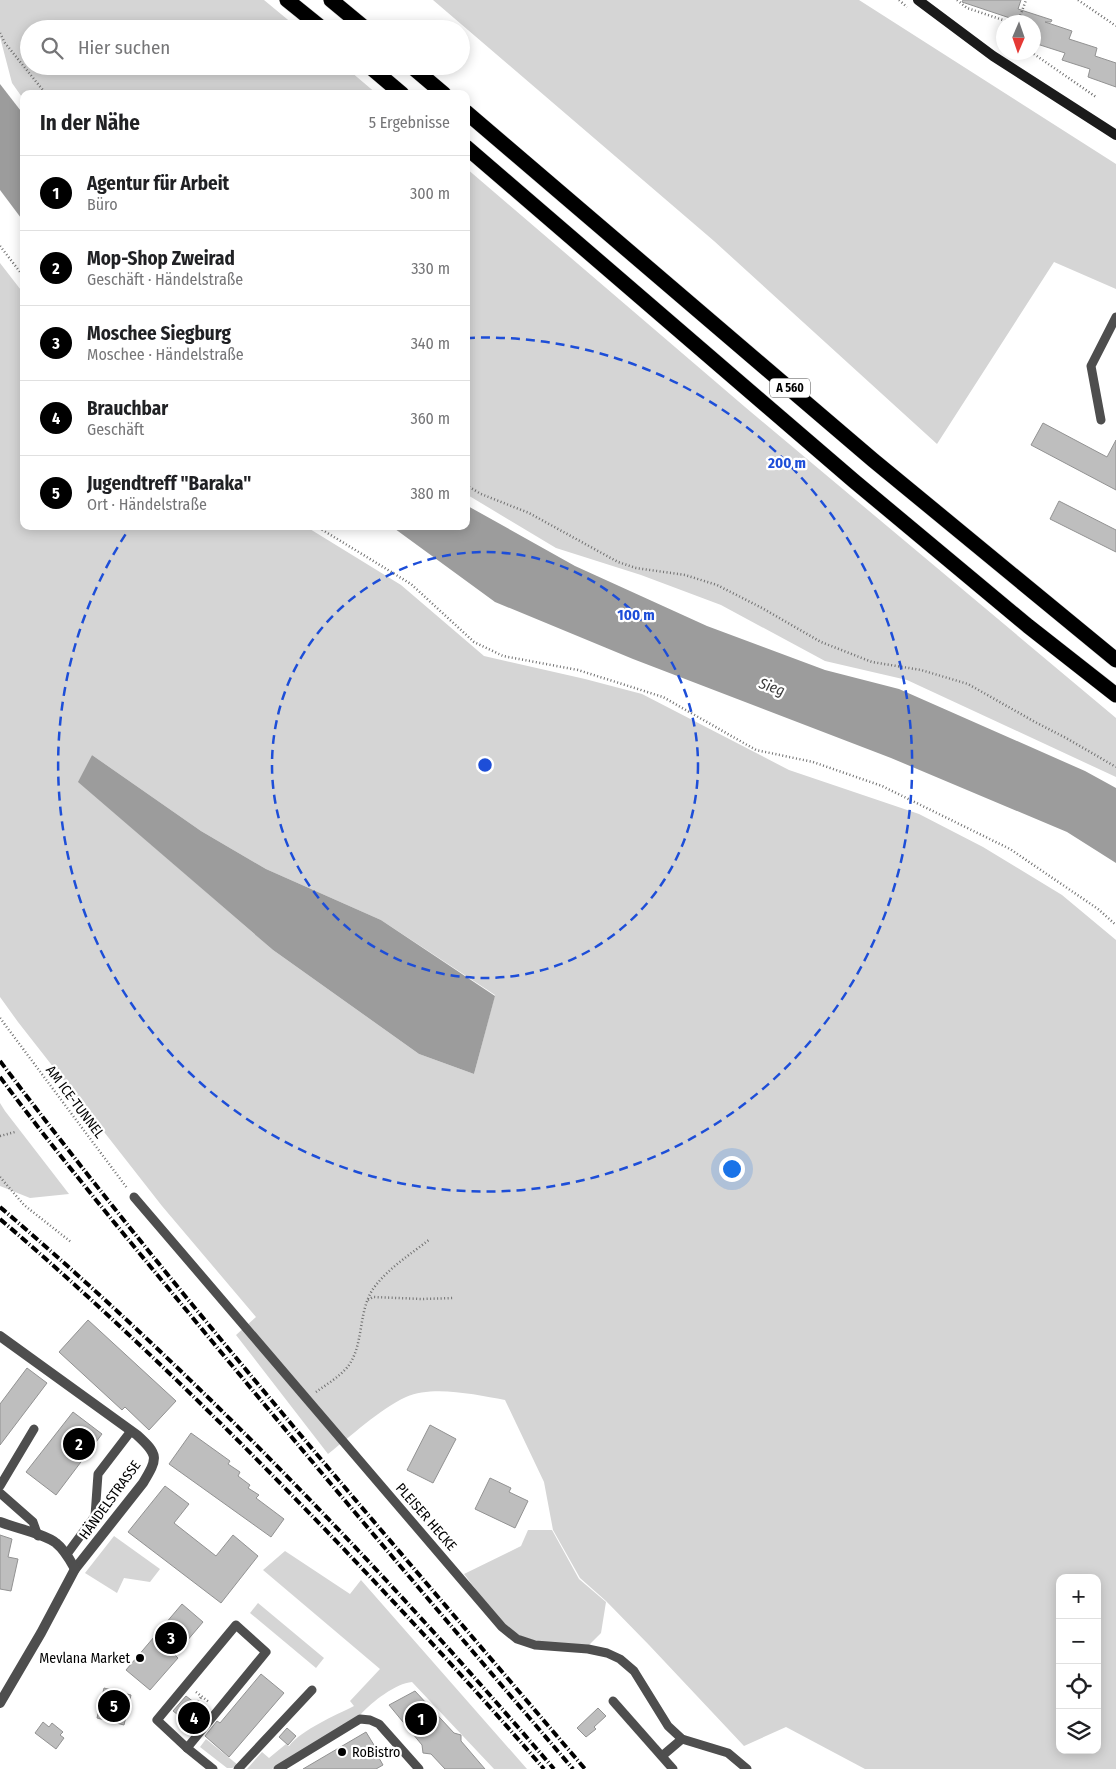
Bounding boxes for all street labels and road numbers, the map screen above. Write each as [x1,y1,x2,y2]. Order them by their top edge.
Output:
road number: A 560 [770,378,810,398]
street label: AM ICE-TUNNEL [42,1062,108,1142]
street label: HÄNDELSTRASSE [76,1457,145,1543]
street label: PLEISER HECKE [392,1480,460,1555]

